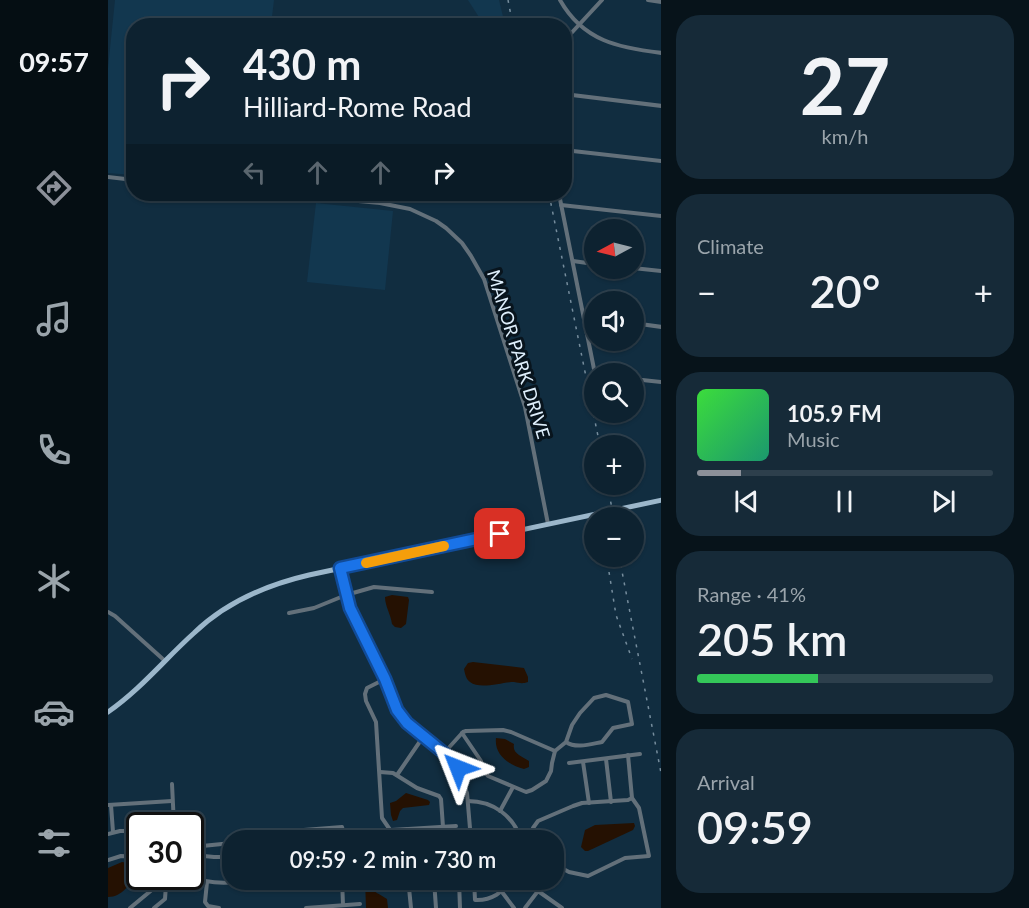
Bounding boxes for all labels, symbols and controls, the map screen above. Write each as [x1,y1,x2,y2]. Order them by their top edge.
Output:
text: 27 [800,38,890,132]
text: 430 m [243,39,361,89]
icon: right [144,42,222,120]
text: 09:57 [19,45,89,78]
text: Hilliard-Rome Road [243,90,472,123]
text: km/h [822,124,868,148]
icon: left [238,156,271,189]
icon: ahead [301,156,334,189]
icon: ahead [364,156,397,189]
icon: right [427,156,460,189]
icon: directions [33,167,75,209]
north arrow [584,219,644,279]
map controls [584,219,644,567]
text: Climate [697,234,764,258]
text: 20° [810,264,880,318]
street label: MANOR PARK DRIVE [483,267,555,441]
text: − [697,272,716,312]
text: + [974,272,993,312]
button: sound [584,291,644,351]
icon: music [33,298,75,340]
button: search [584,363,644,423]
text: 105.9 FM [787,400,882,427]
text: Music [787,427,840,451]
icon: phone [33,429,75,471]
button: + [584,435,644,495]
icon: previous [730,485,763,518]
icon: pause [828,485,861,518]
icon: next [927,485,960,518]
button: − [584,507,644,567]
pin [474,508,525,559]
icon: arrive [483,517,516,550]
icon: climate [33,560,75,602]
text: Range · 41% [697,582,806,606]
text: 205 km [697,612,847,666]
icon: car [33,691,75,733]
position arrow [426,736,490,800]
text: Arrival [697,770,755,794]
text: 09:59 [697,800,813,854]
speed limit sign: 30 [126,812,204,890]
icon: filters [33,822,75,864]
text: 09:59 · 2 min · 730 m [290,846,496,873]

